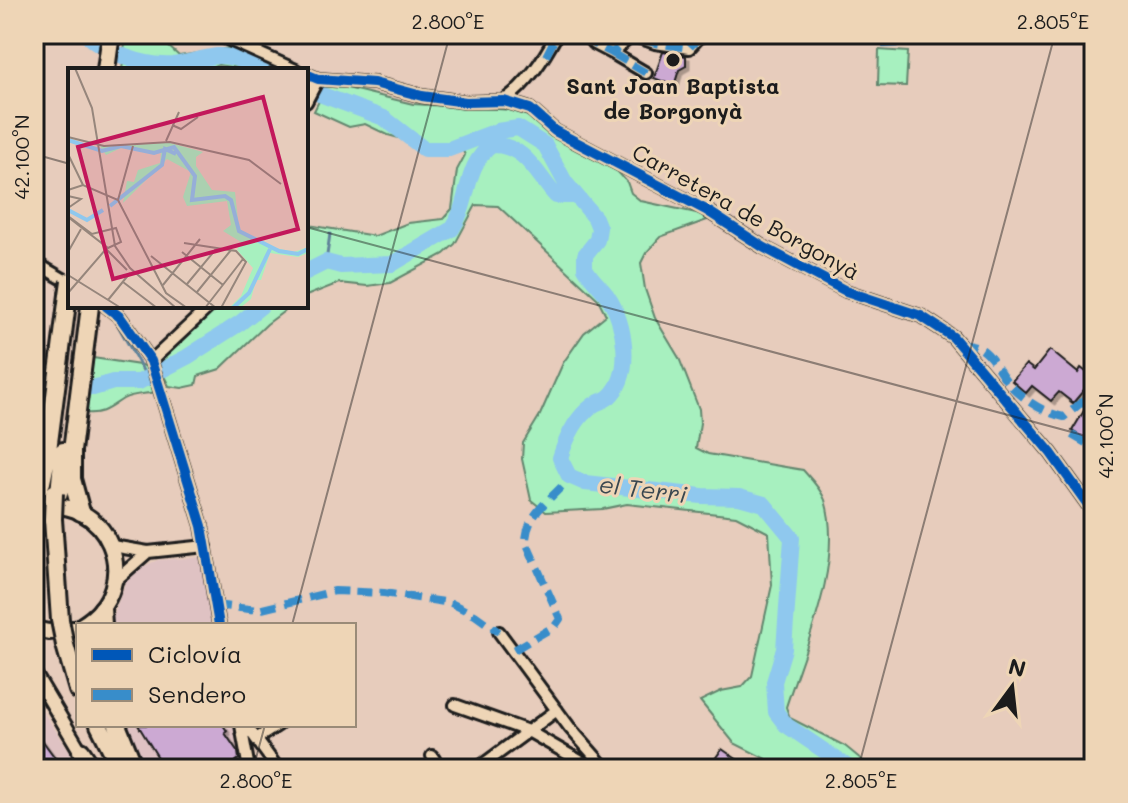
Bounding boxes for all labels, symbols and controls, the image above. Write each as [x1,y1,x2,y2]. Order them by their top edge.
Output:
text: 2.800°E [412,8,485,34]
text: 2.805°E [1017,8,1089,34]
marker: Sant Joan Baptista de Borgonyà [664,51,682,69]
inset map [68,68,308,308]
place label: Sant Joan Baptista de Borgonyà [566,71,780,125]
text: 42.100°N [8,115,34,199]
street label: Carretera de Borgonyà [627,137,865,286]
text: 42.100°N [1092,394,1118,478]
water label: el Terri [598,468,690,509]
legend [76,623,356,727]
text: Ciclovía [148,638,242,669]
north arrow [972,647,1052,727]
text: N [1005,651,1029,683]
text: Sendero [148,678,246,709]
text: 2.800°E [220,767,293,793]
text: 2.805°E [825,767,897,793]

